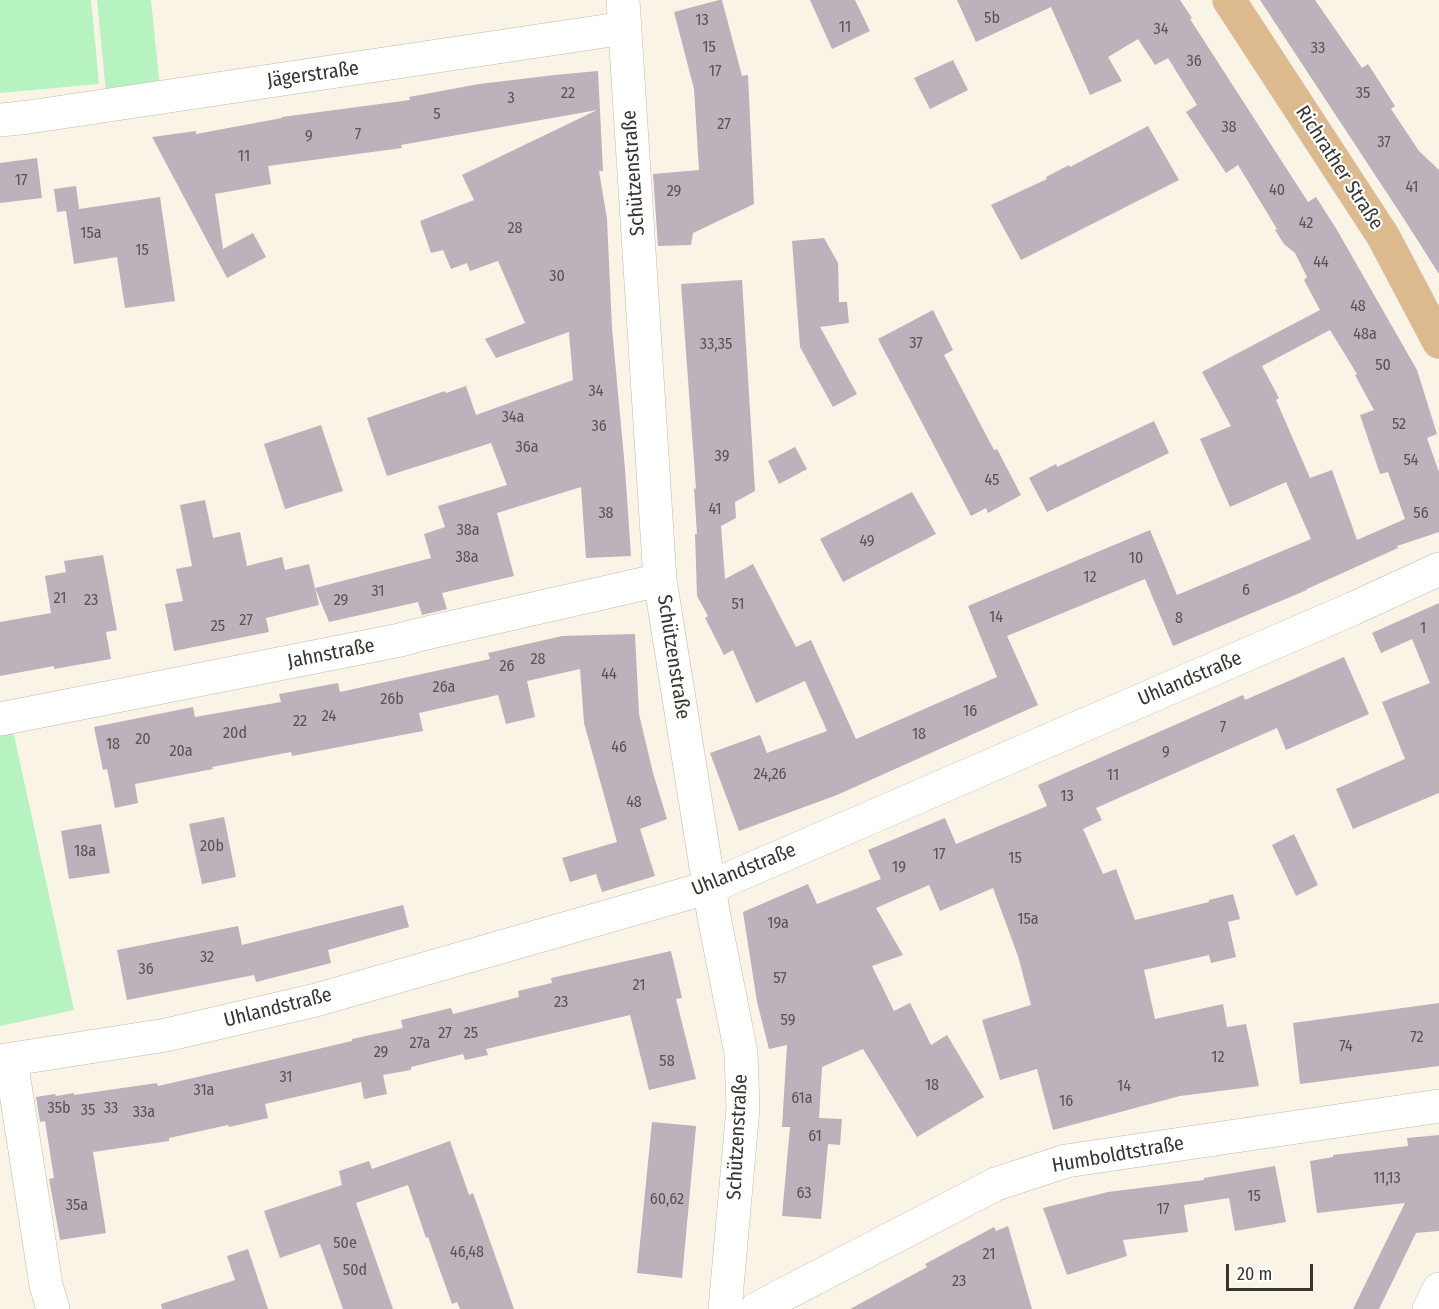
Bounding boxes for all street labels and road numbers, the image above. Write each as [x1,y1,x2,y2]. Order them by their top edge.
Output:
street label: Jägerstraße [266,57,360,93]
street label: Richrather Straße [1290,101,1388,235]
street label: Schützenstraße [618,109,650,237]
street label: Schützenstraße [651,593,695,721]
street label: Jahnstraße [285,634,377,674]
street label: Uhlandstraße [1135,646,1245,712]
street label: Uhlandstraße [688,838,800,902]
street label: Uhlandstraße [222,983,334,1033]
street label: Schützenstraße [723,1073,753,1201]
street label: Humboldtstraße [1050,1132,1186,1178]

